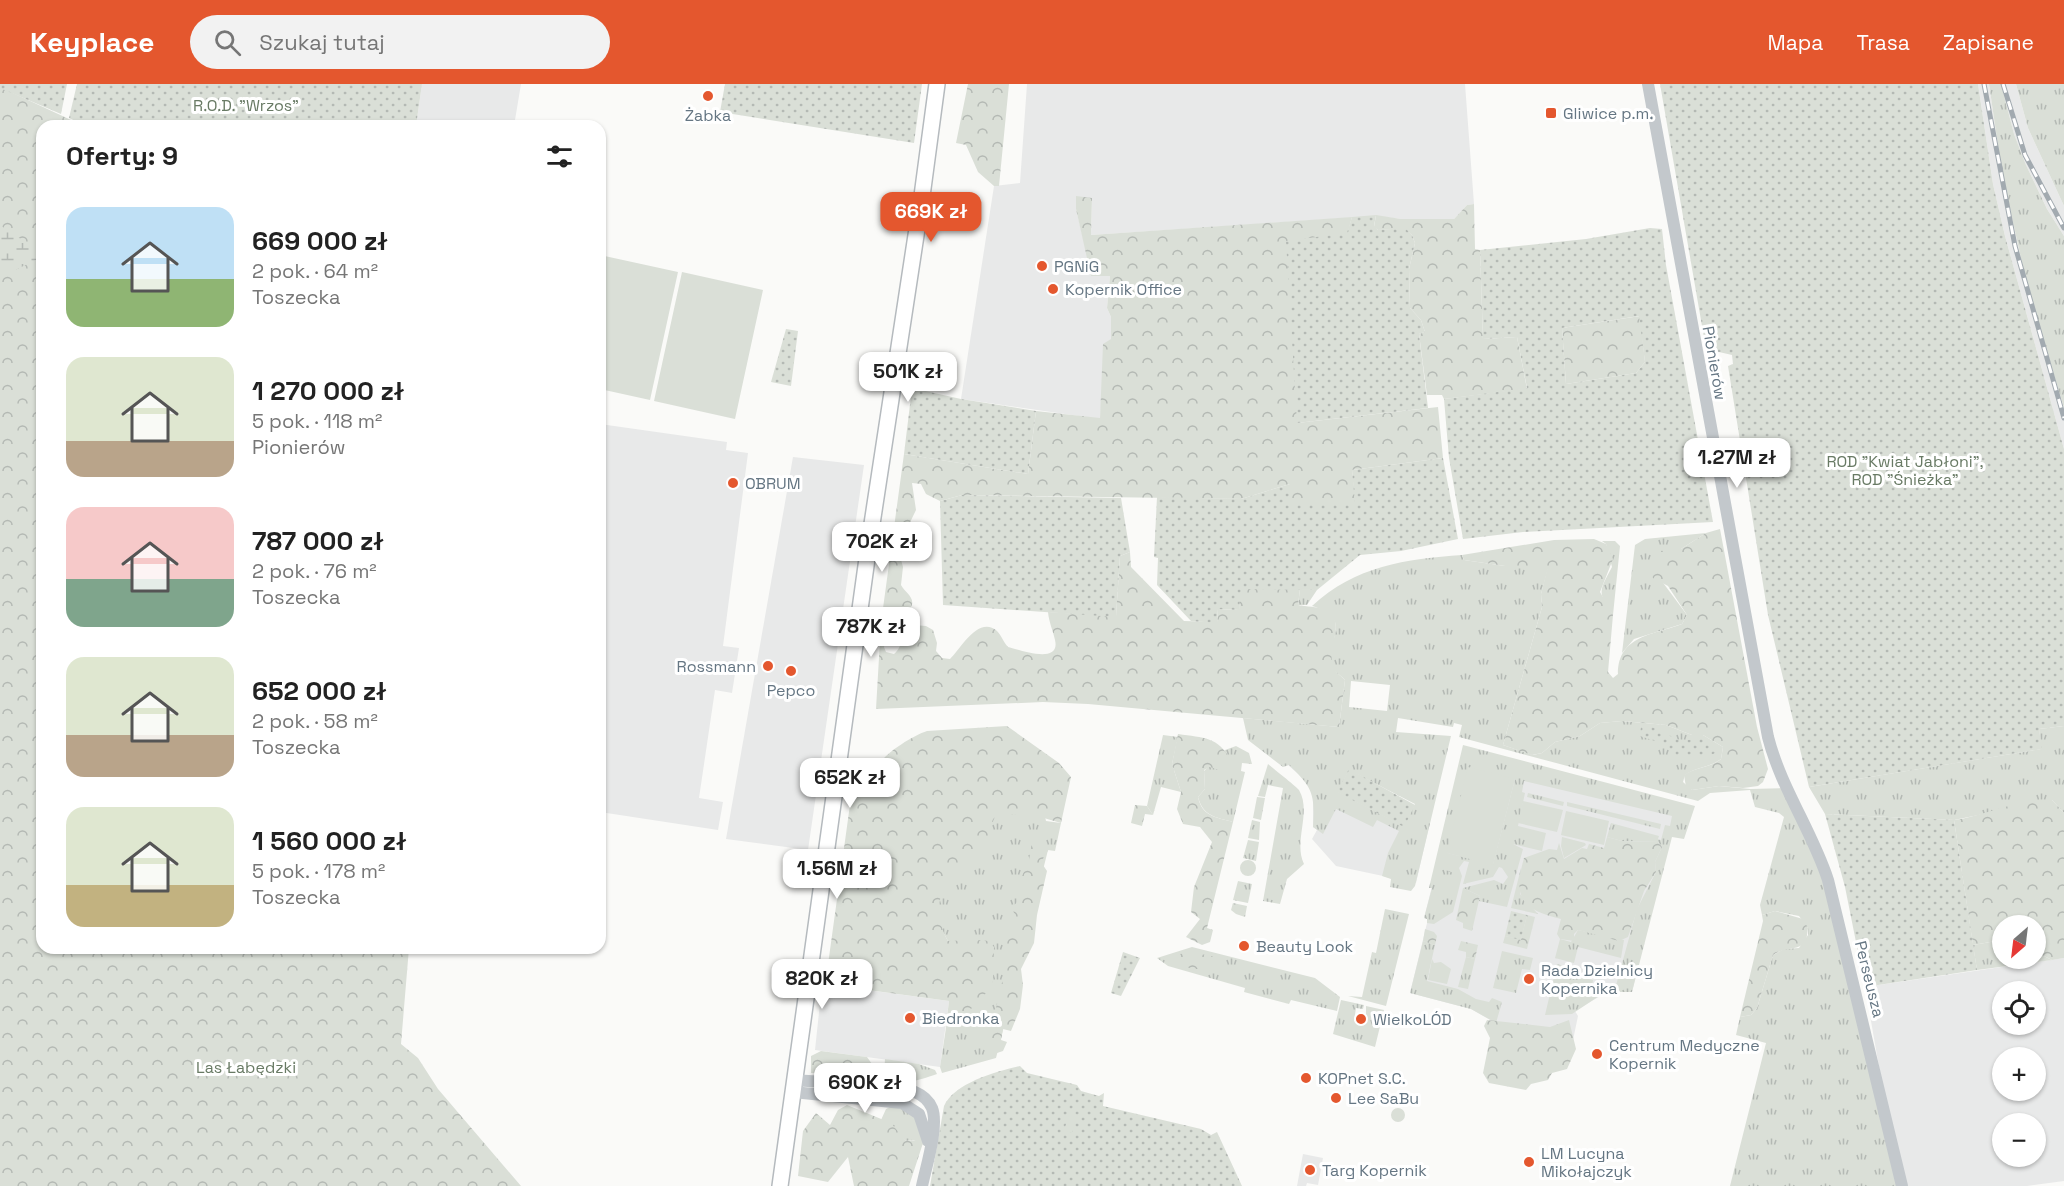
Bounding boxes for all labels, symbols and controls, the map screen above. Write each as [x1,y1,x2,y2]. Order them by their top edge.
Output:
search box [190,15,610,69]
text: Keyplace [30,24,154,60]
icon: search [211,26,244,59]
text: Szukaj tutaj [259,28,385,56]
text: Mapa [1768,29,1823,56]
text: Trasa [1856,29,1910,56]
text: Zapisane [1943,29,2034,56]
marker: Żabka [701,89,715,103]
park label: R.O.D. "Wrzos" [193,95,299,116]
place label: Gliwice p.m. [1563,103,1653,124]
place label: Żabka [685,105,731,126]
marker: Gliwice p.m. [1544,106,1558,120]
text: Oferty: 9 [66,139,178,173]
icon: filters [543,140,576,173]
pin: 669K zł [876,192,986,243]
text: 669K zł [894,198,968,224]
text: 669 000 zł [252,224,388,258]
icon: home [114,231,186,303]
place label: PGNiG [1054,256,1099,277]
text: 2 pok. · 64 m² [252,258,378,284]
marker: PGNiG [1035,259,1049,273]
place label: Kopernik Office [1065,279,1182,300]
marker: Kopernik Office [1046,282,1060,296]
text: Toszecka [252,284,341,310]
street label: Pionierów [1698,324,1731,402]
pin: 501K zł [853,352,963,403]
text: 501K zł [873,358,943,384]
text: 1 270 000 zł [252,374,405,408]
icon: home [114,381,186,453]
text: 5 pok. · 118 m² [252,408,382,434]
text: Pionierów [252,434,346,460]
pin: 1.27M zł [1675,438,1799,489]
text: 1.27M zł [1698,444,1777,470]
park label: ROD "Kwiat Jabłoni", ROD "Śnieżka" [1826,451,1984,490]
place label: OBRUM [745,473,800,494]
marker: OBRUM [726,476,740,490]
pin: 702K zł [827,522,937,573]
text: 787 000 zł [252,524,384,558]
text: 702K zł [846,528,918,554]
icon: home [114,531,186,603]
text: 2 pok. · 76 m² [252,558,377,584]
text: Toszecka [252,584,341,610]
pin: 787K zł [816,607,926,658]
text: 787K zł [836,613,906,639]
place label: Rossmann [677,656,756,677]
marker: Rossmann [761,659,775,673]
marker: Pepco [784,664,798,678]
text: 652 000 zł [252,674,387,708]
place label: Pepco [767,680,815,701]
icon: home [114,681,186,753]
text: 2 pok. · 58 m² [252,708,378,734]
text: Toszecka [252,734,341,760]
pin: 652K zł [795,758,905,809]
text: 652K zł [814,764,886,790]
text: 1 560 000 zł [252,824,407,858]
icon: home [114,831,186,903]
pin: 1.56M zł [775,849,899,900]
text: 1.56M zł [797,855,877,881]
text: 5 pok. · 178 m² [252,858,385,884]
text: Toszecka [252,884,341,910]
north arrow [1992,915,2046,969]
map controls [1992,915,2046,1167]
place label: Beauty Look [1256,936,1354,957]
marker: Beauty Look [1237,939,1251,953]
street label: Perseusza [1850,939,1889,1020]
pin: 820K zł [767,959,877,1010]
place label: Rada Dzielnicy Kopernika [1541,960,1653,999]
text: 820K zł [786,965,858,991]
marker: Rada Dzielnicy Kopernika [1522,972,1536,986]
button: locate [1992,981,2046,1035]
place label: Biedronka [922,1008,999,1029]
place label: WielkoLÓD [1373,1009,1452,1030]
marker: Biedronka [903,1011,917,1025]
marker: WielkoLÓD [1354,1012,1368,1026]
place label: Centrum Medyczne Kopernik [1609,1035,1760,1074]
marker: Centrum Medyczne Kopernik [1590,1047,1604,1061]
button: + [1992,1047,2046,1101]
park label: Las Łabędzki [196,1057,296,1078]
pin: 690K zł [810,1063,920,1114]
place label: KOPnet S.C. [1318,1068,1406,1089]
text: 690K zł [828,1069,902,1095]
marker: KOPnet S.C. [1299,1071,1313,1085]
place label: Lee SaBu [1348,1088,1419,1109]
marker: Lee SaBu [1329,1091,1343,1105]
button: − [1992,1113,2046,1167]
place label: LM Lucyna Mikołajczyk [1541,1143,1632,1182]
marker: LM Lucyna Mikołajczyk [1522,1155,1536,1169]
place label: Targ Kopernik [1322,1160,1427,1181]
marker: Targ Kopernik [1303,1163,1317,1177]

